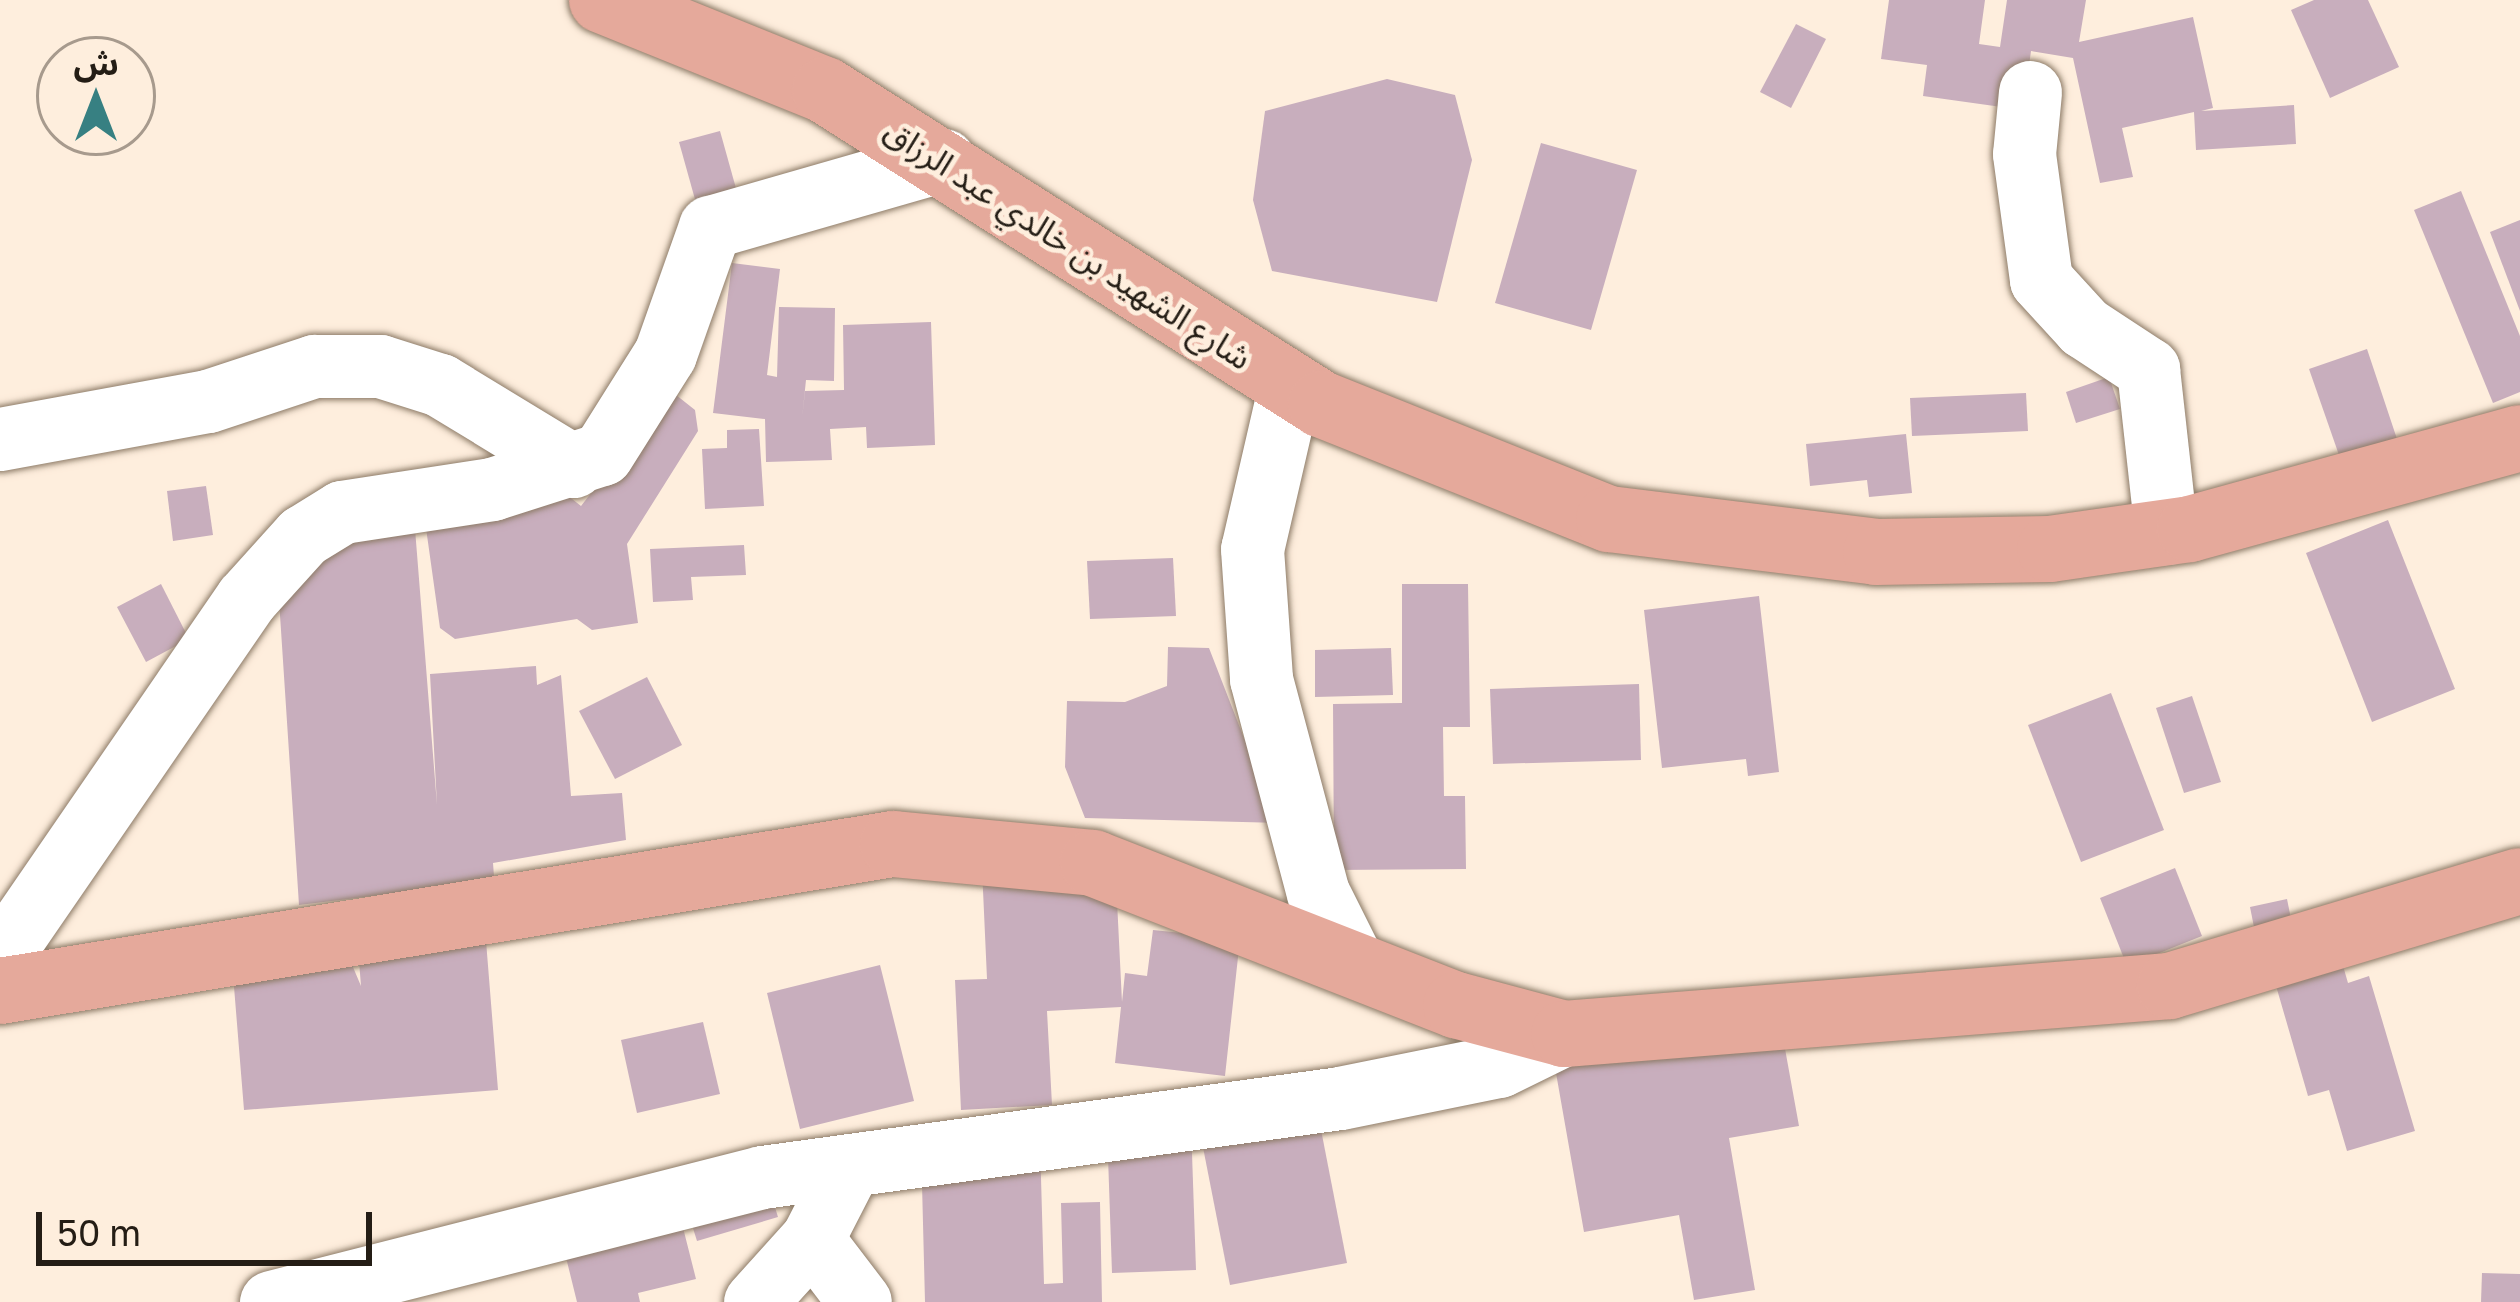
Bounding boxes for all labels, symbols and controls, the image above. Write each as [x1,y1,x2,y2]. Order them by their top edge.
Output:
north arrow [36,36,156,156]
text: ش [73,43,119,82]
street label: شارع الشهيد بن خالدي عبد الرزاق [877,110,1259,378]
scale bar [42,1188,378,1262]
text: 50 m [57,1211,141,1254]

